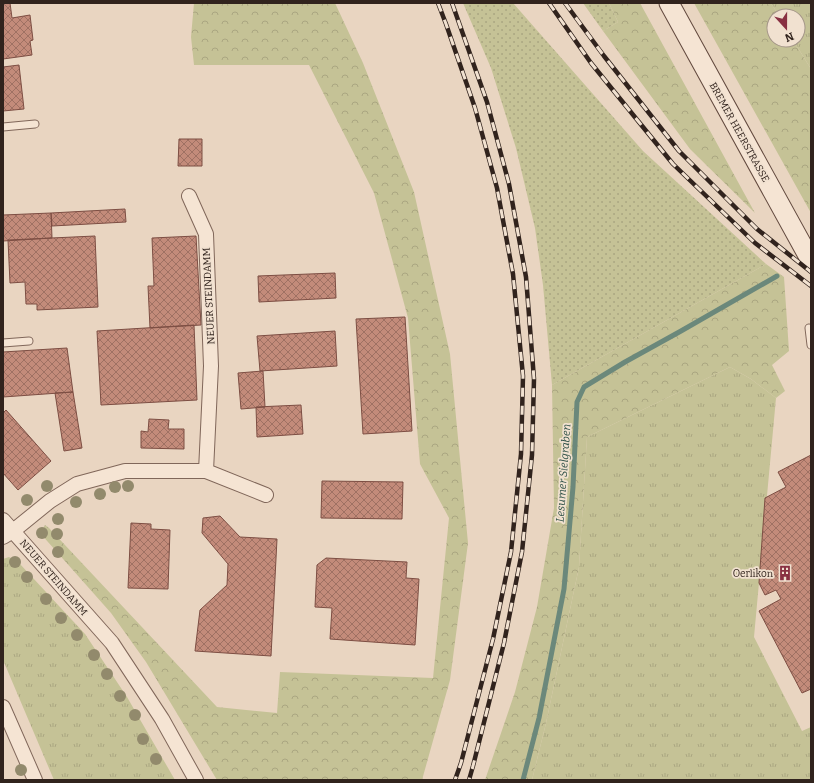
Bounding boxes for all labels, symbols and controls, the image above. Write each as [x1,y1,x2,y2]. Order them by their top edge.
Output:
north arrow [766,8,806,48]
text: N [783,29,796,45]
street label: BREMER HEERSTRASSE [707,80,772,184]
street label: NEUER STEINDAMM [200,247,218,345]
water label: Lesumer Sielgraben [554,423,573,523]
street label: NEUER STEINDAMM [17,537,90,618]
building icon: Oerlikon [776,564,794,582]
place label: Oerlikon [733,568,774,580]

